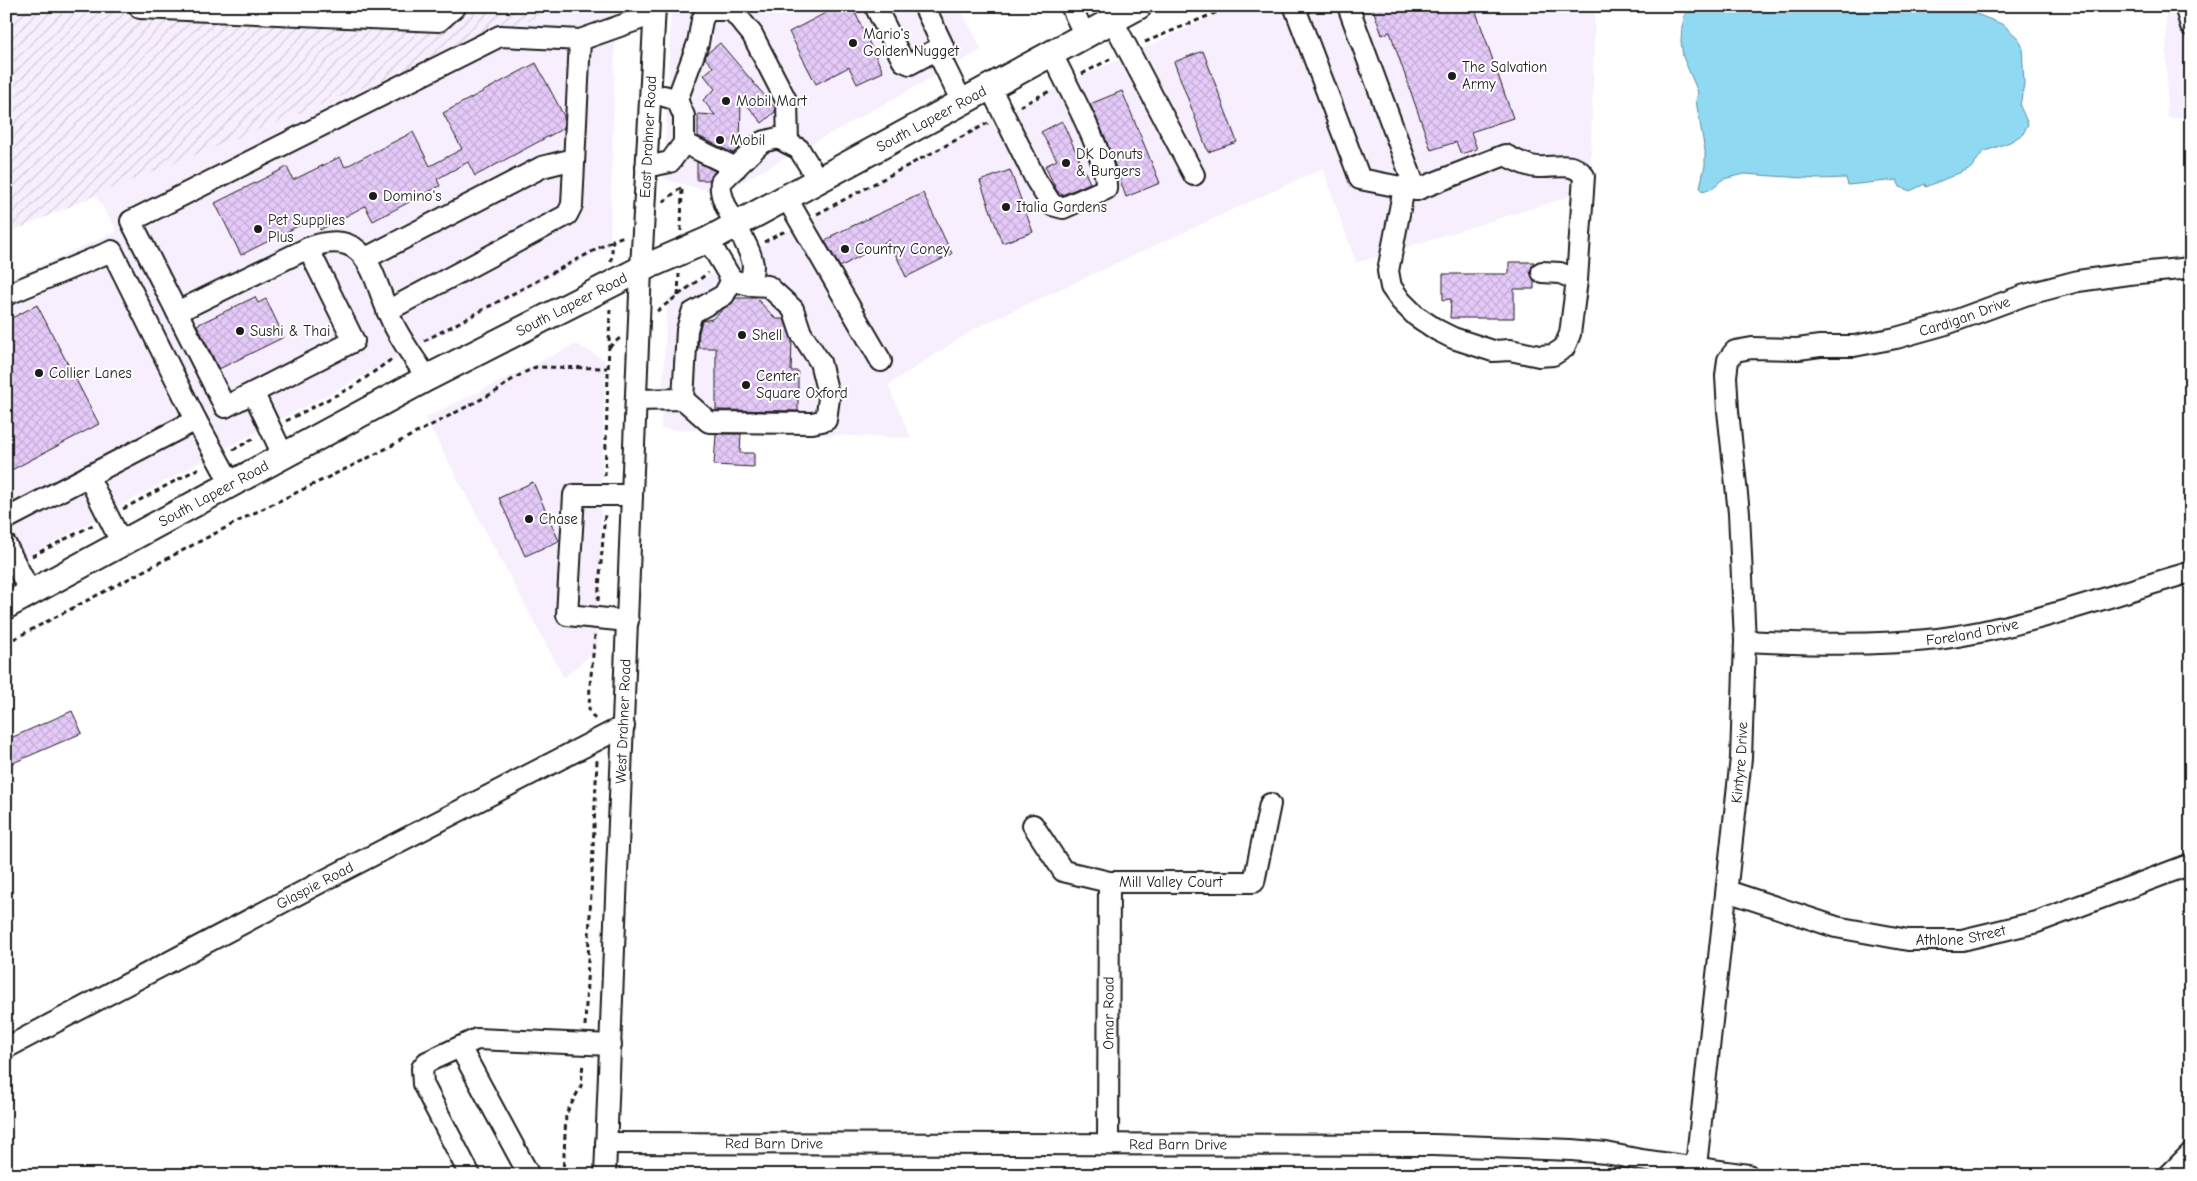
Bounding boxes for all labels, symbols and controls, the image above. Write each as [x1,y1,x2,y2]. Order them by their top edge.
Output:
place label: Mario's Golden Nugget [863,25,960,60]
marker: Mario's Golden Nugget [847,37,859,49]
place label: The Salvation Army [1462,58,1547,93]
marker: The Salvation Army [1446,70,1458,82]
street label: East Drahner Road [636,75,660,199]
street label: South Lapeer Road [873,82,989,156]
place label: Mobil Mart [736,92,807,110]
marker: Mobil Mart [720,95,732,107]
place label: Mobil [730,131,765,149]
marker: Mobil [714,134,726,146]
place label: DK Donuts & Burgers [1076,145,1143,180]
marker: DK Donuts & Burgers [1060,157,1072,169]
place label: Domino's [383,187,442,205]
marker: Domino's [367,190,379,202]
place label: Italia Gardens [1016,198,1107,216]
marker: Italia Gardens [1000,201,1012,213]
place label: Pet Supplies Plus [268,211,345,246]
marker: Pet Supplies Plus [252,223,264,235]
place label: Country Coney [855,240,950,258]
marker: Country Coney [839,243,851,255]
street label: South Lapeer Road [513,269,630,340]
street label: Cardigan Drive [1917,292,2013,340]
place label: Sushi & Thai [250,322,330,340]
marker: Sushi & Thai [234,325,246,337]
place label: Shell [752,326,782,344]
marker: Shell [736,329,748,341]
place label: Collier Lanes [49,364,132,382]
marker: Collier Lanes [33,367,45,379]
place label: Center Square Oxford [756,367,848,402]
marker: Center Square Oxford [740,379,752,391]
street label: South Lapeer Road [155,456,272,531]
place label: Chase [539,510,578,528]
marker: Chase [523,513,535,525]
street label: Foreland Drive [1925,615,2021,649]
street label: West Drahner Road [612,658,635,784]
street label: Kintyre Drive [1727,721,1751,804]
street label: Glaspie Road [273,858,356,913]
street label: Mill Valley Court [1119,873,1223,891]
street label: Athlone Street [1916,921,2008,949]
street label: Omar Road [1099,976,1118,1050]
street label: Red Barn Drive [725,1134,823,1153]
street label: Red Barn Drive [1129,1135,1227,1154]

